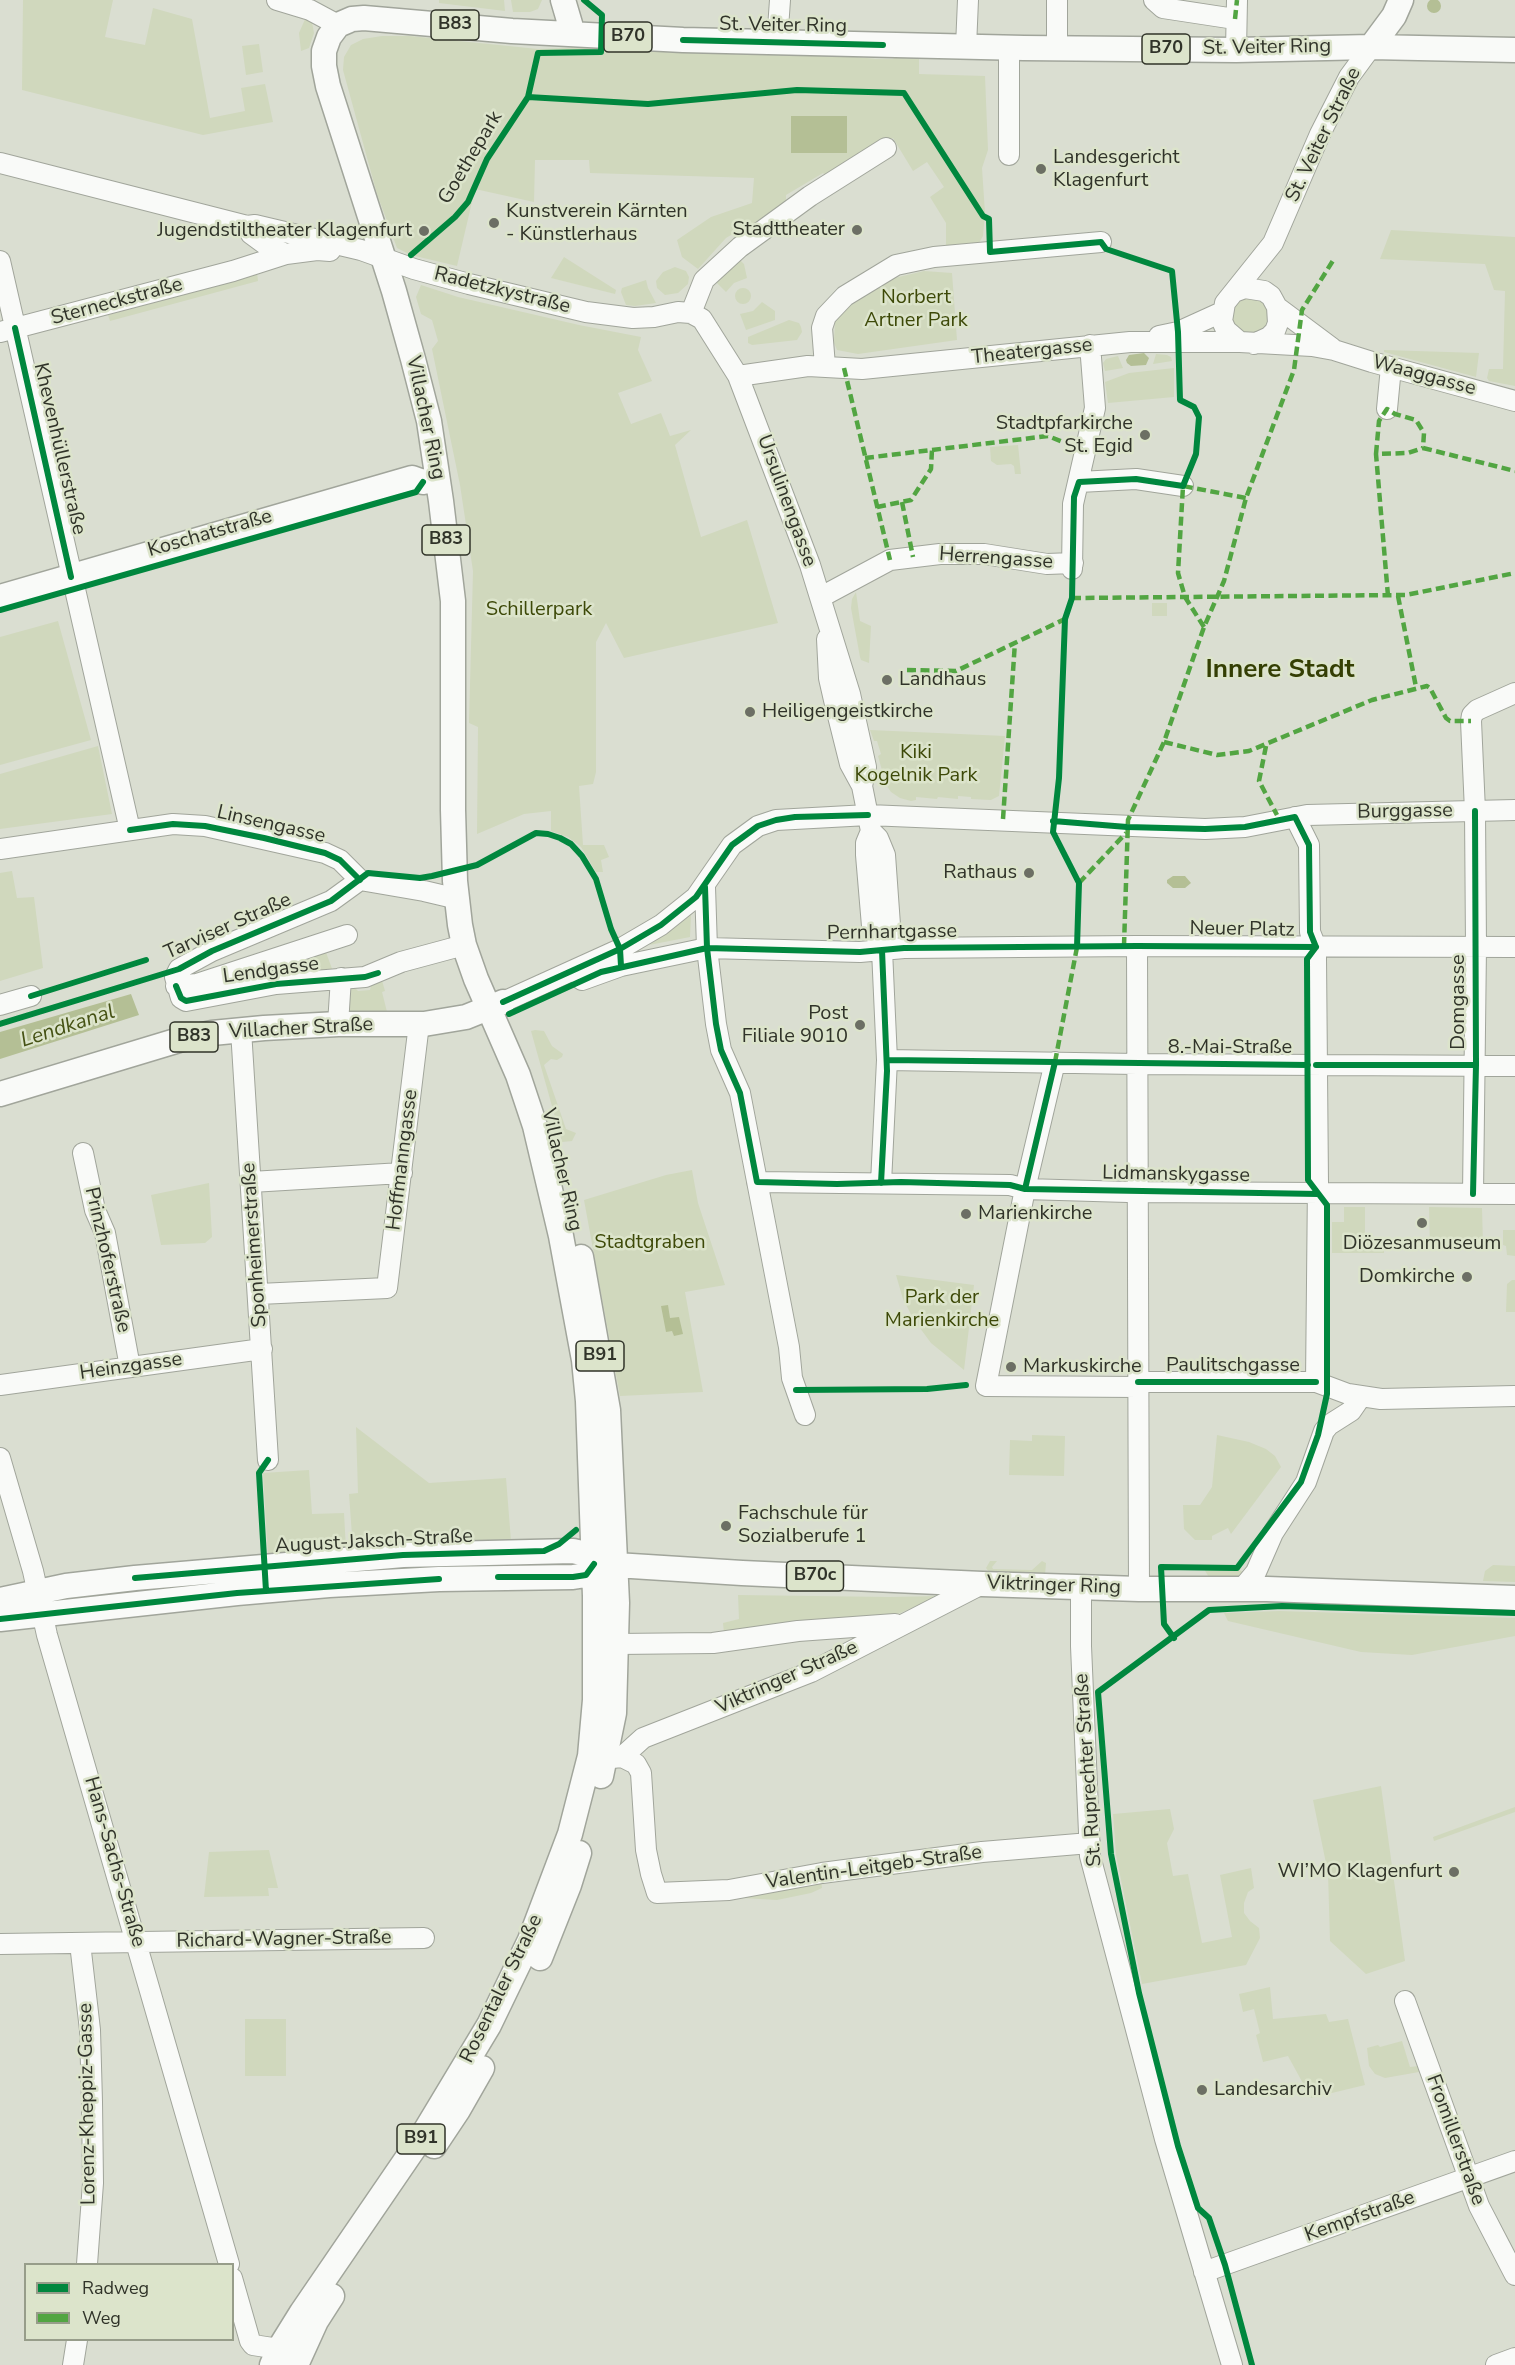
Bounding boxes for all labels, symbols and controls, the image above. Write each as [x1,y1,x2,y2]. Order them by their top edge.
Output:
road number: B83 [431,10,479,40]
street label: St. Veiter Ring [719,13,847,39]
road number: B70 [604,22,652,52]
road number: B70 [1142,34,1190,64]
street label: St. Veiter Ring [1203,35,1331,61]
street label: St. Veiter Straße [1281,64,1367,206]
street label: Goethepark [434,107,508,209]
place label: Landesgericht Klagenfurt [1053,146,1180,193]
marker: Landesgericht Klagenfurt [1034,162,1048,176]
place label: Kunstverein Kärnten - Künstlerhaus [506,200,688,247]
marker: Kunstverein Kärnten - Künstlerhaus [487,216,501,230]
place label: Stadttheater [732,218,845,242]
place label: Jugendstiltheater Klagenfurt [157,219,412,243]
marker: Stadttheater [850,223,864,237]
marker: Jugendstiltheater Klagenfurt [417,224,431,238]
street label: Radetzkystraße [431,262,573,320]
street label: Sterneckstraße [49,273,185,331]
park label: Norbert Artner Park [864,286,968,333]
street label: Theatergasse [970,334,1094,370]
street label: Waaggasse [1370,351,1478,401]
street label: Villacher Ring [400,354,450,482]
street label: Khevenhüllerstraße [28,361,90,537]
place label: Stadtpfarkirche St. Egid [996,412,1133,459]
marker: Stadtpfarkirche St. Egid [1138,428,1152,442]
street label: Ursulinengasse [751,432,821,570]
street label: Koschatstraße [145,505,275,563]
road number: B83 [422,525,470,555]
street label: Herrengasse [938,543,1054,575]
park label: Schillerpark [486,598,592,622]
district label: Innere Stadt [1206,655,1354,687]
place label: Landhaus [899,668,986,692]
marker: Landhaus [880,673,894,687]
place label: Heiligengeistkirche [762,700,933,724]
marker: Heiligengeistkirche [743,705,757,719]
park label: Kiki Kogelnik Park [855,741,977,788]
street label: Burggasse [1357,799,1453,825]
street label: Linsengasse [214,801,328,849]
place label: Rathaus [943,861,1017,885]
marker: Rathaus [1022,866,1036,880]
street label: Tarviser Straße [161,888,295,966]
street label: Neuer Platz [1189,917,1295,943]
street label: Pernhartgasse [827,920,957,946]
street label: Lendgasse [221,952,321,990]
street label: Domgasse [1447,954,1471,1050]
water label: Lendkanal [18,1000,118,1054]
place label: Post Filiale 9010 [742,1002,848,1049]
street label: Villacher Straße [228,1013,374,1045]
marker: Post Filiale 9010 [853,1018,867,1032]
road number: B83 [170,1022,218,1052]
street label: 8.-Mai-Straße [1168,1036,1292,1060]
street label: Hoffmanngasse [382,1088,424,1232]
street label: Villacher Ring [535,1106,587,1234]
street label: Sponheimerstraße [237,1162,273,1328]
street label: Lidmanskygasse [1102,1162,1250,1188]
street label: Prinzhoferstraße [79,1185,135,1335]
place label: Marienkirche [978,1202,1092,1226]
marker: Marienkirche [959,1207,973,1221]
marker: Diözesanmuseum [1415,1216,1429,1230]
park label: Stadtgraben [594,1231,706,1255]
place label: Diözesanmuseum [1343,1232,1501,1256]
place label: Domkirche [1359,1265,1455,1289]
marker: Domkirche [1460,1270,1474,1284]
park label: Park der Marienkirche [885,1286,999,1333]
road number: B91 [576,1341,624,1371]
street label: Heinzgasse [78,1348,184,1386]
street label: Paulitschgasse [1166,1354,1300,1378]
place label: Markuskirche [1023,1355,1142,1379]
marker: Markuskirche [1004,1360,1018,1374]
place label: Fachschule für Sozialberufe 1 [738,1502,868,1549]
marker: Fachschule für Sozialberufe 1 [719,1519,733,1533]
street label: August-Jaksch-Straße [274,1525,474,1559]
road number: B70c [786,1561,844,1591]
street label: Viktringer Ring [987,1572,1121,1600]
street label: Viktringer Straße [712,1636,862,1720]
street label: St. Ruprechter Straße [1070,1673,1108,1867]
street label: Hans-Sachs-Straße [78,1774,150,1950]
street label: Valentin-Leitgeb-Straße [765,1841,983,1895]
place label: WI’MO Klagenfurt [1277,1860,1442,1884]
marker: WI’MO Klagenfurt [1447,1865,1461,1879]
street label: Rosentaler Straße [456,1911,548,2067]
street label: Richard-Wagner-Straße [176,1926,392,1954]
street label: Lorenz-Kheppiz-Gasse [74,2003,102,2205]
street label: Fromillerstraße [1420,2071,1490,2209]
place label: Landesarchiv [1214,2078,1332,2102]
marker: Landesarchiv [1195,2083,1209,2097]
road number: B91 [397,2124,445,2154]
street label: Kempfstraße [1302,2186,1418,2248]
legend [24,2263,234,2341]
text: Radweg [82,2276,149,2300]
text: Weg [82,2306,121,2330]

